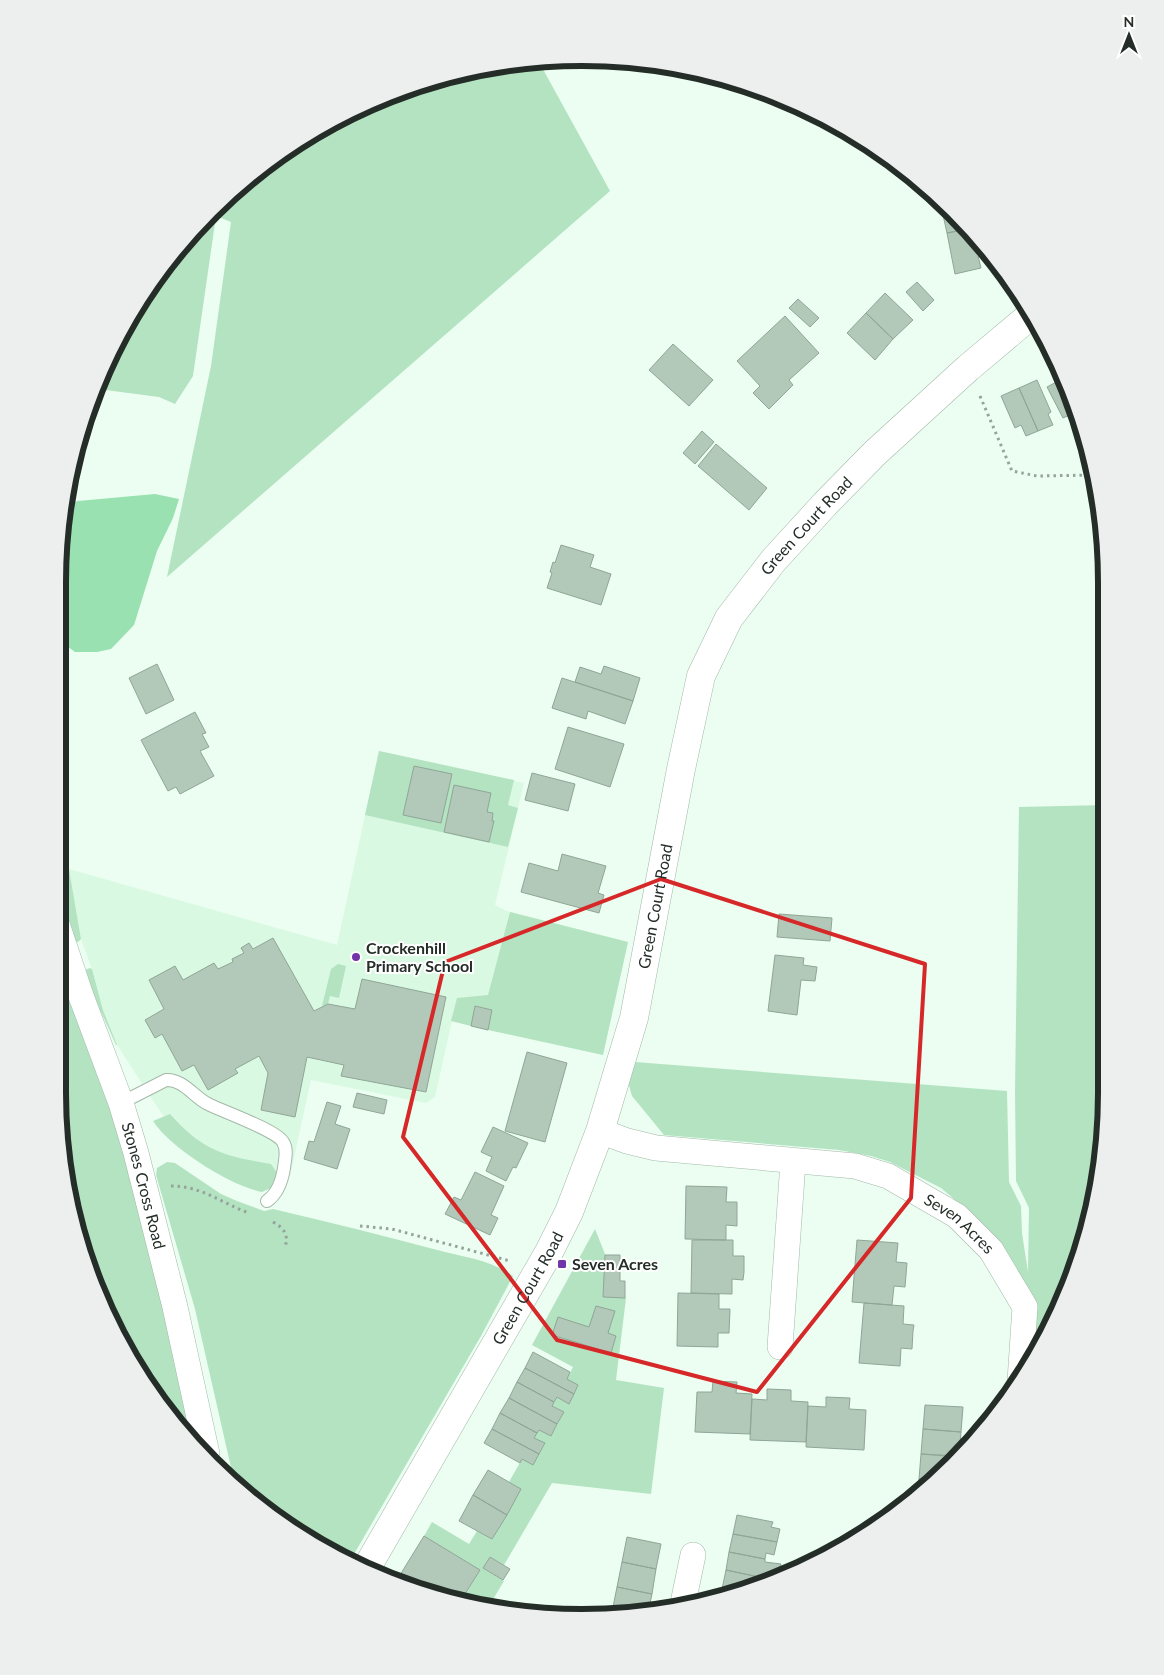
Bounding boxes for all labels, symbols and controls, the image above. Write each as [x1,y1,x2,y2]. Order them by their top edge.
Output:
north arrow [1104,10,1154,60]
text: N [1124,13,1134,30]
street label: Green Court Road [756,472,856,578]
street label: Green Court Road [633,842,676,970]
place label: Crockenhill Primary School [366,938,473,975]
marker: Crockenhill Primary School [350,951,362,963]
street label: Stones Cross Road [118,1120,170,1251]
street label: Seven Acres [921,1189,999,1257]
street label: Green Court Road [488,1228,567,1348]
place label: Seven Acres [572,1254,658,1273]
marker: Seven Acres [556,1258,568,1270]

